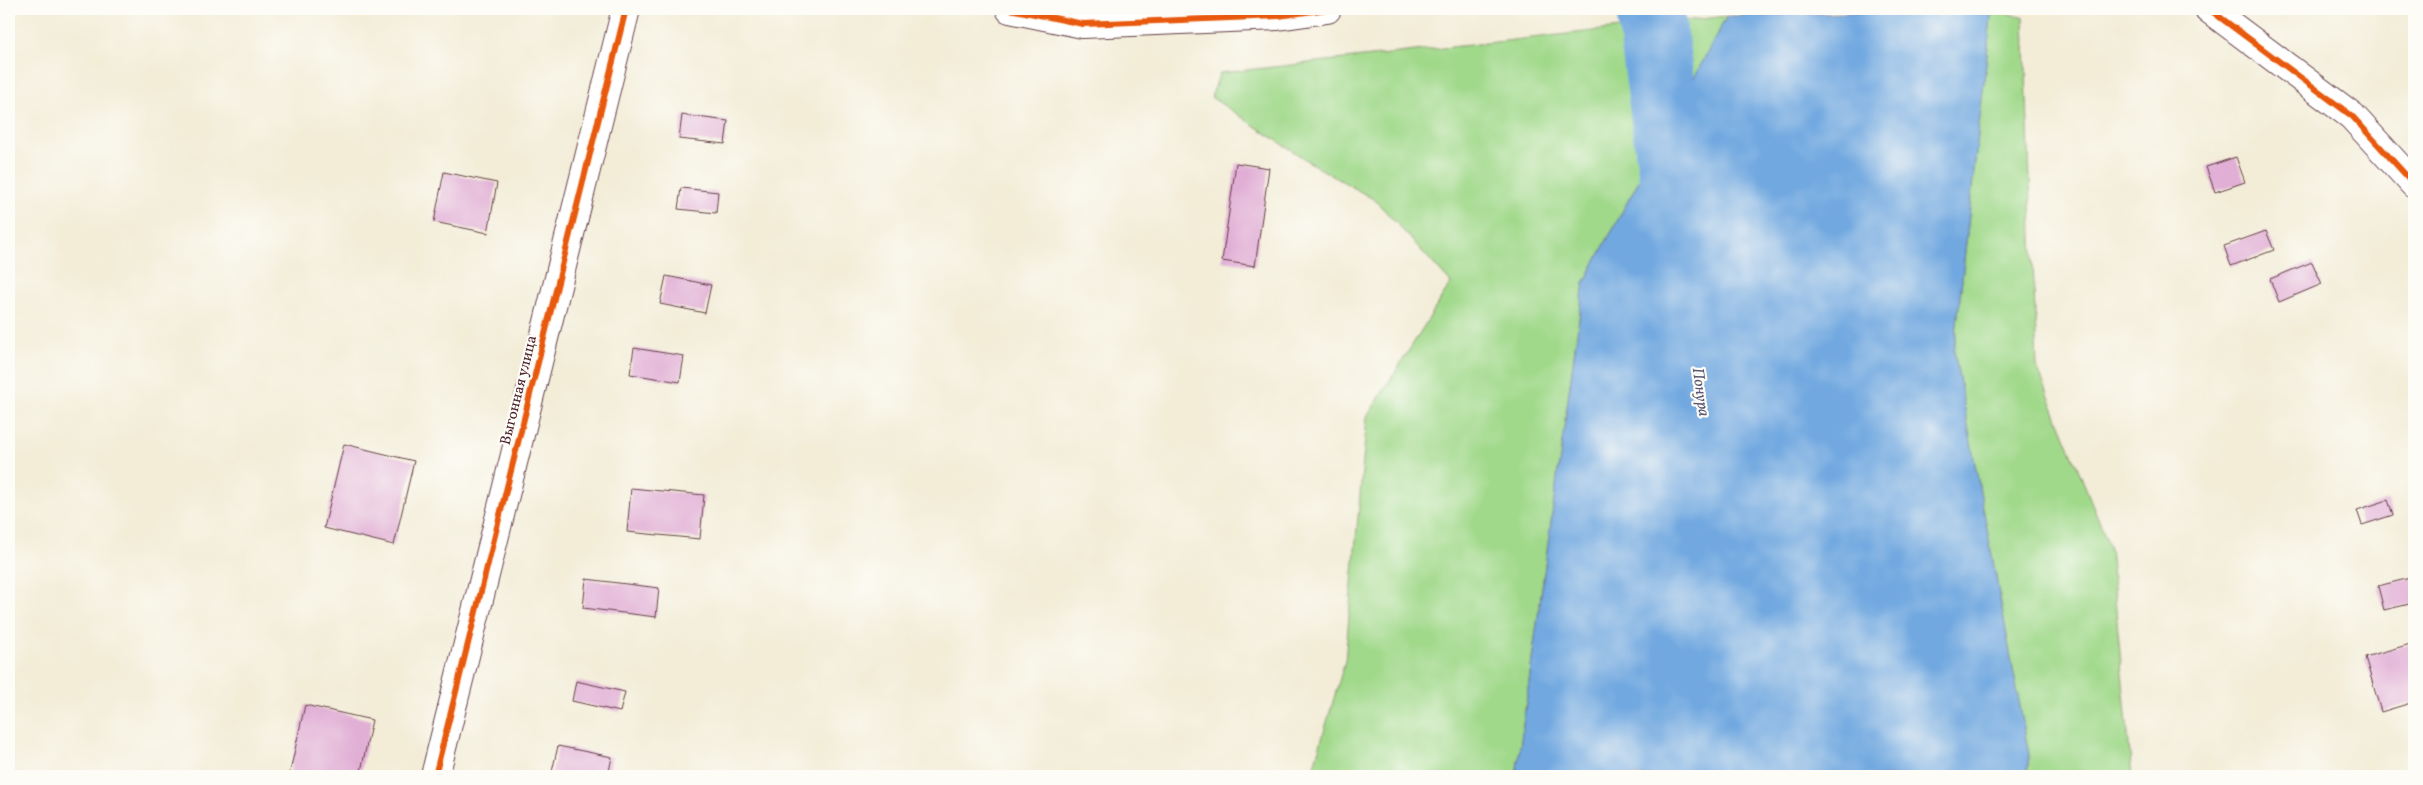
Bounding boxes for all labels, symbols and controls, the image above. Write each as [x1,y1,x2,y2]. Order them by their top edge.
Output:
street label: Выгонная улица [496,333,543,447]
water label: Понура [1686,367,1714,418]

